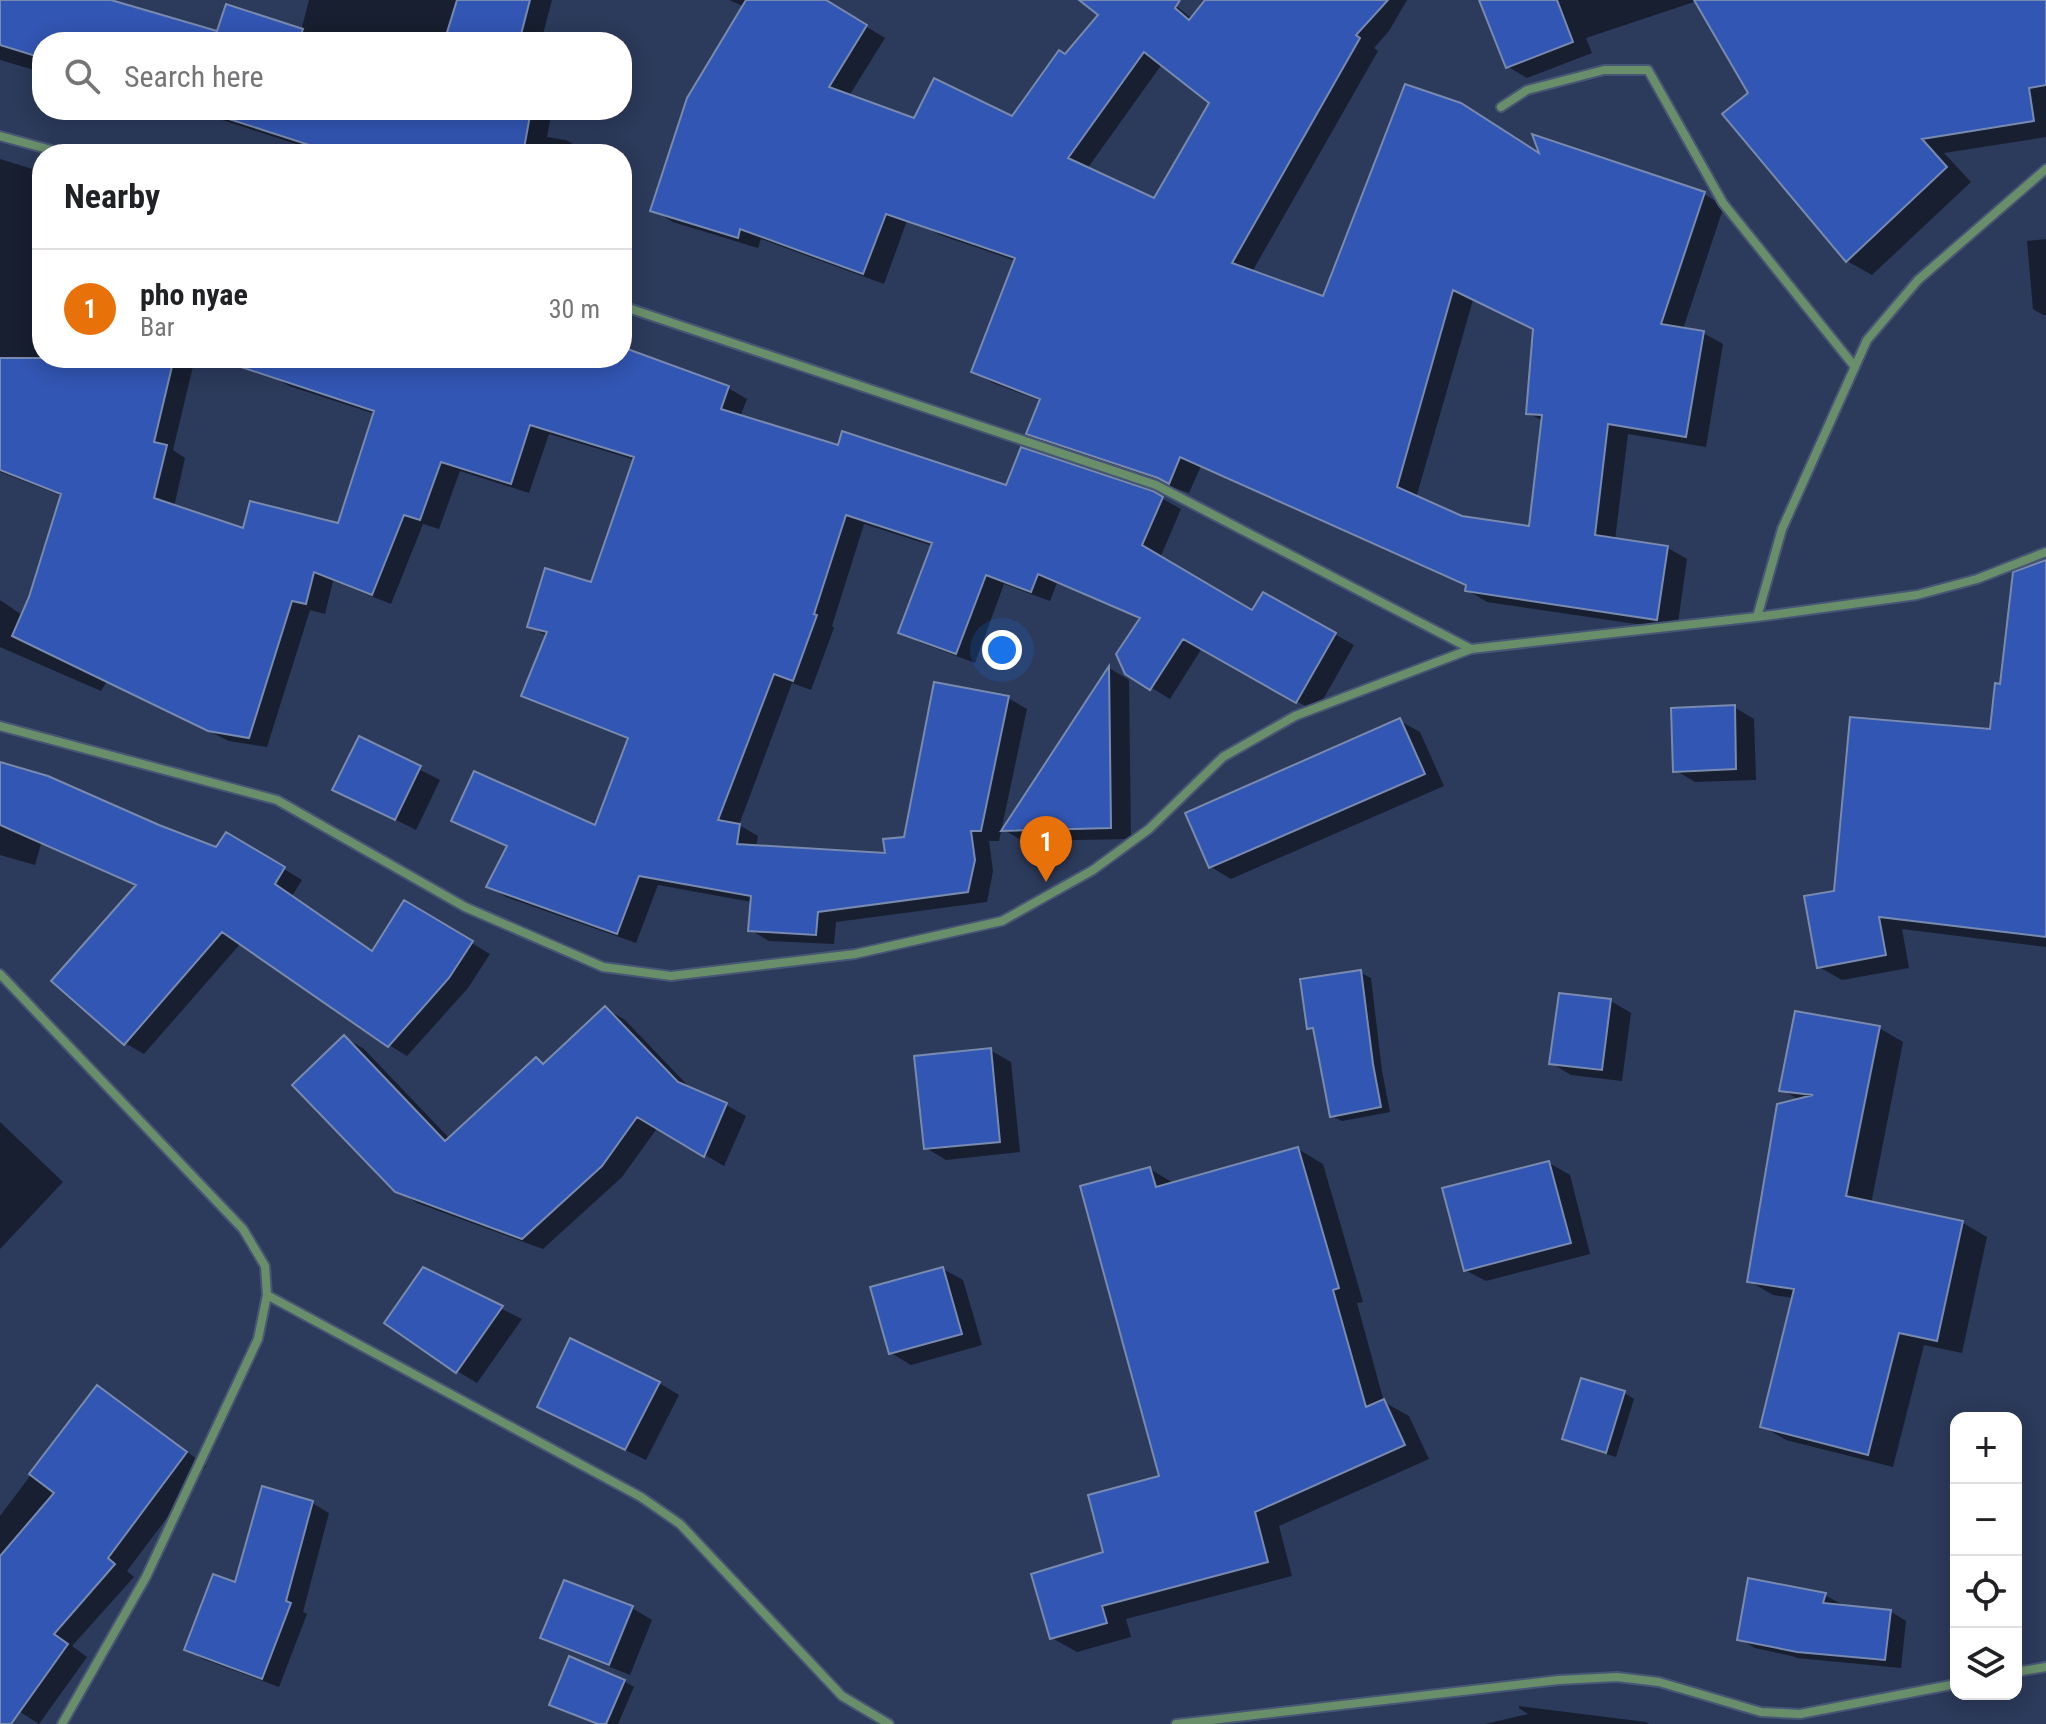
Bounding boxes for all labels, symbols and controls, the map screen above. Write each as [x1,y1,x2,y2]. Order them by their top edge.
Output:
search box [32,32,632,120]
icon: search [60,54,104,98]
text: Search here [124,59,264,94]
text: Nearby [64,176,160,216]
text: pho nyae [140,277,248,312]
text: 1 [83,294,97,324]
text: 30 m [549,294,600,324]
text: Bar [140,312,175,342]
your location [982,630,1022,670]
pin: 1 [1020,816,1072,882]
map controls [1950,1412,2022,1700]
button: + [1950,1412,2022,1484]
button: − [1950,1484,2022,1556]
button: locate [1950,1556,2022,1628]
button: layers [1950,1628,2022,1700]

